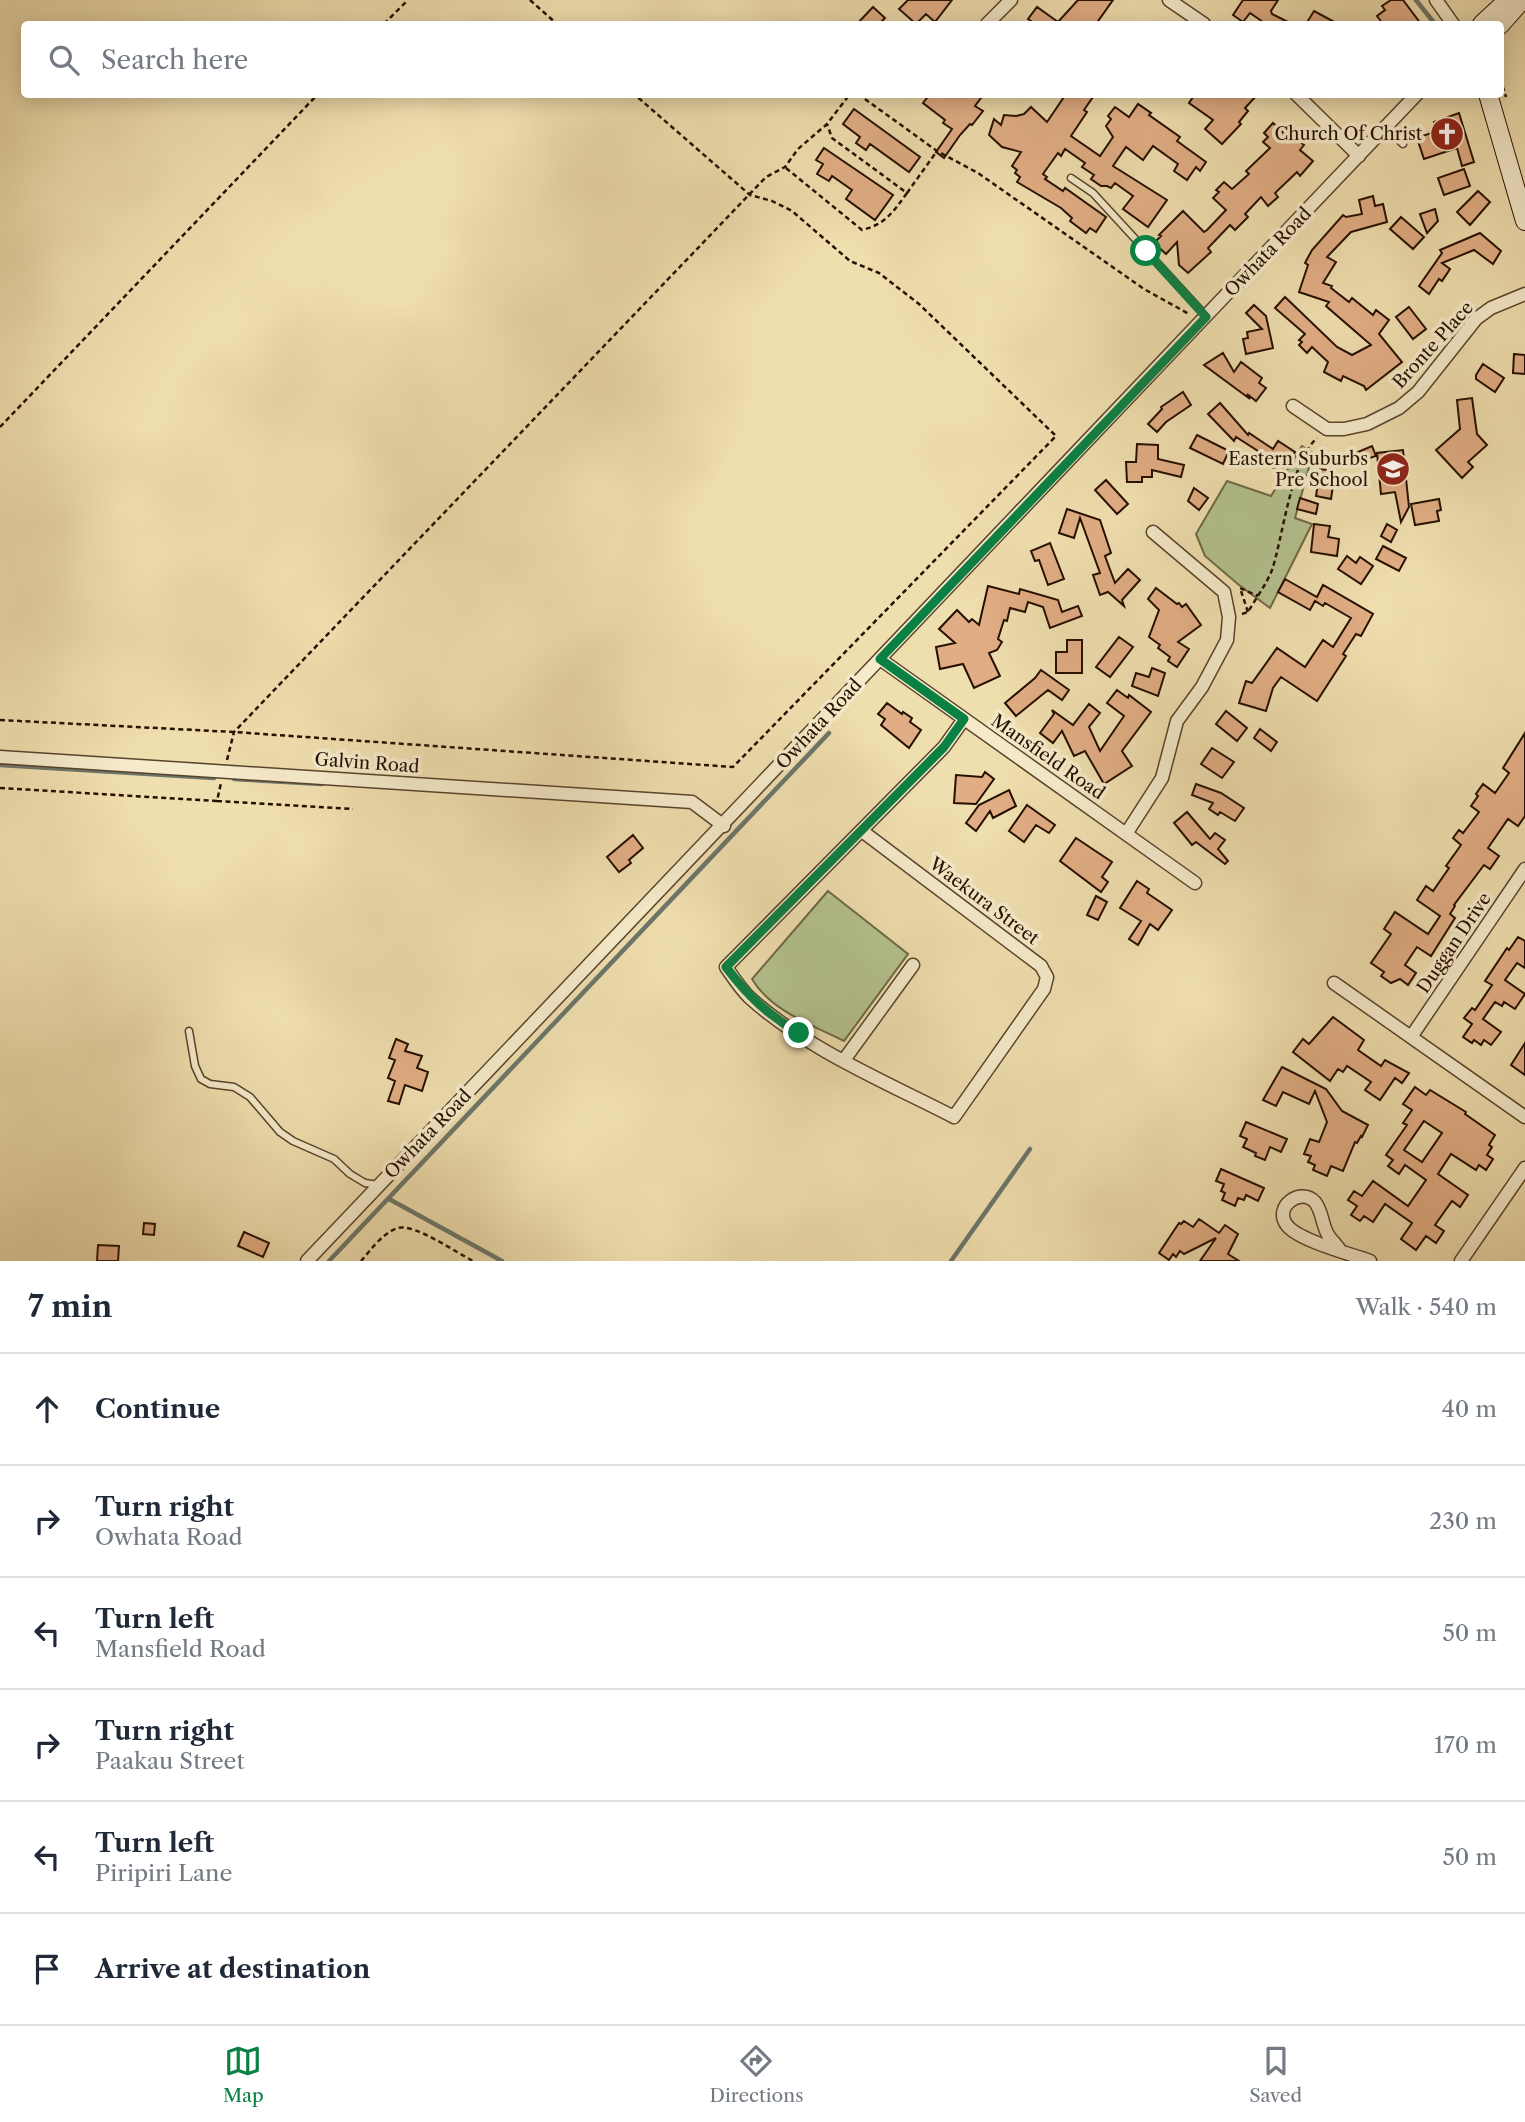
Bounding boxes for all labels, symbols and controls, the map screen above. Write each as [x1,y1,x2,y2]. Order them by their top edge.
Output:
search box [21,21,1504,98]
icon: search [45,41,83,79]
text: Search here [101,44,248,76]
church icon: Church Of Christ [1428,115,1466,153]
place label: Church Of Christ [1274,123,1423,145]
street label: Owhata Road [1220,203,1316,301]
route start [1130,235,1161,266]
street label: Bronte Place [1388,297,1478,393]
place label: Eastern Suburbs Pre School [1228,448,1368,491]
school or university icon: Eastern Suburbs Pre School [1374,450,1412,488]
street label: Owhata Road [772,674,866,774]
street label: Mansfield Road [987,710,1109,804]
street label: Galvin Road [314,748,420,778]
street label: Waekura Street [924,852,1044,950]
street label: Duggan Drive [1412,888,1496,998]
route end [783,1017,814,1048]
street label: Owhata Road [380,1085,476,1183]
text: 7 min [28,1288,112,1325]
text: Walk · 540 m [1355,1293,1497,1321]
icon: ahead [28,1390,66,1428]
text: Continue [95,1393,220,1425]
text: 40 m [1442,1395,1497,1423]
text: Turn right [95,1491,234,1523]
icon: right [28,1502,66,1540]
text: 230 m [1429,1507,1497,1535]
text: Owhata Road [95,1523,243,1551]
text: Turn left [95,1603,214,1635]
icon: left [28,1614,66,1652]
text: 50 m [1442,1619,1497,1647]
text: Mansfield Road [95,1635,266,1663]
text: Turn right [95,1715,234,1747]
icon: right [28,1726,66,1764]
text: 170 m [1434,1731,1497,1759]
text: Paakau Street [95,1747,245,1775]
text: Turn left [95,1827,214,1859]
icon: left [28,1838,66,1876]
text: 50 m [1442,1843,1497,1871]
text: Piripiri Lane [95,1859,232,1887]
icon: arrive [28,1950,66,1988]
text: Arrive at destination [95,1953,370,1985]
tab: Map [223,2042,264,2107]
tab: Directions [710,2042,803,2107]
tab: Saved [1249,2042,1302,2107]

